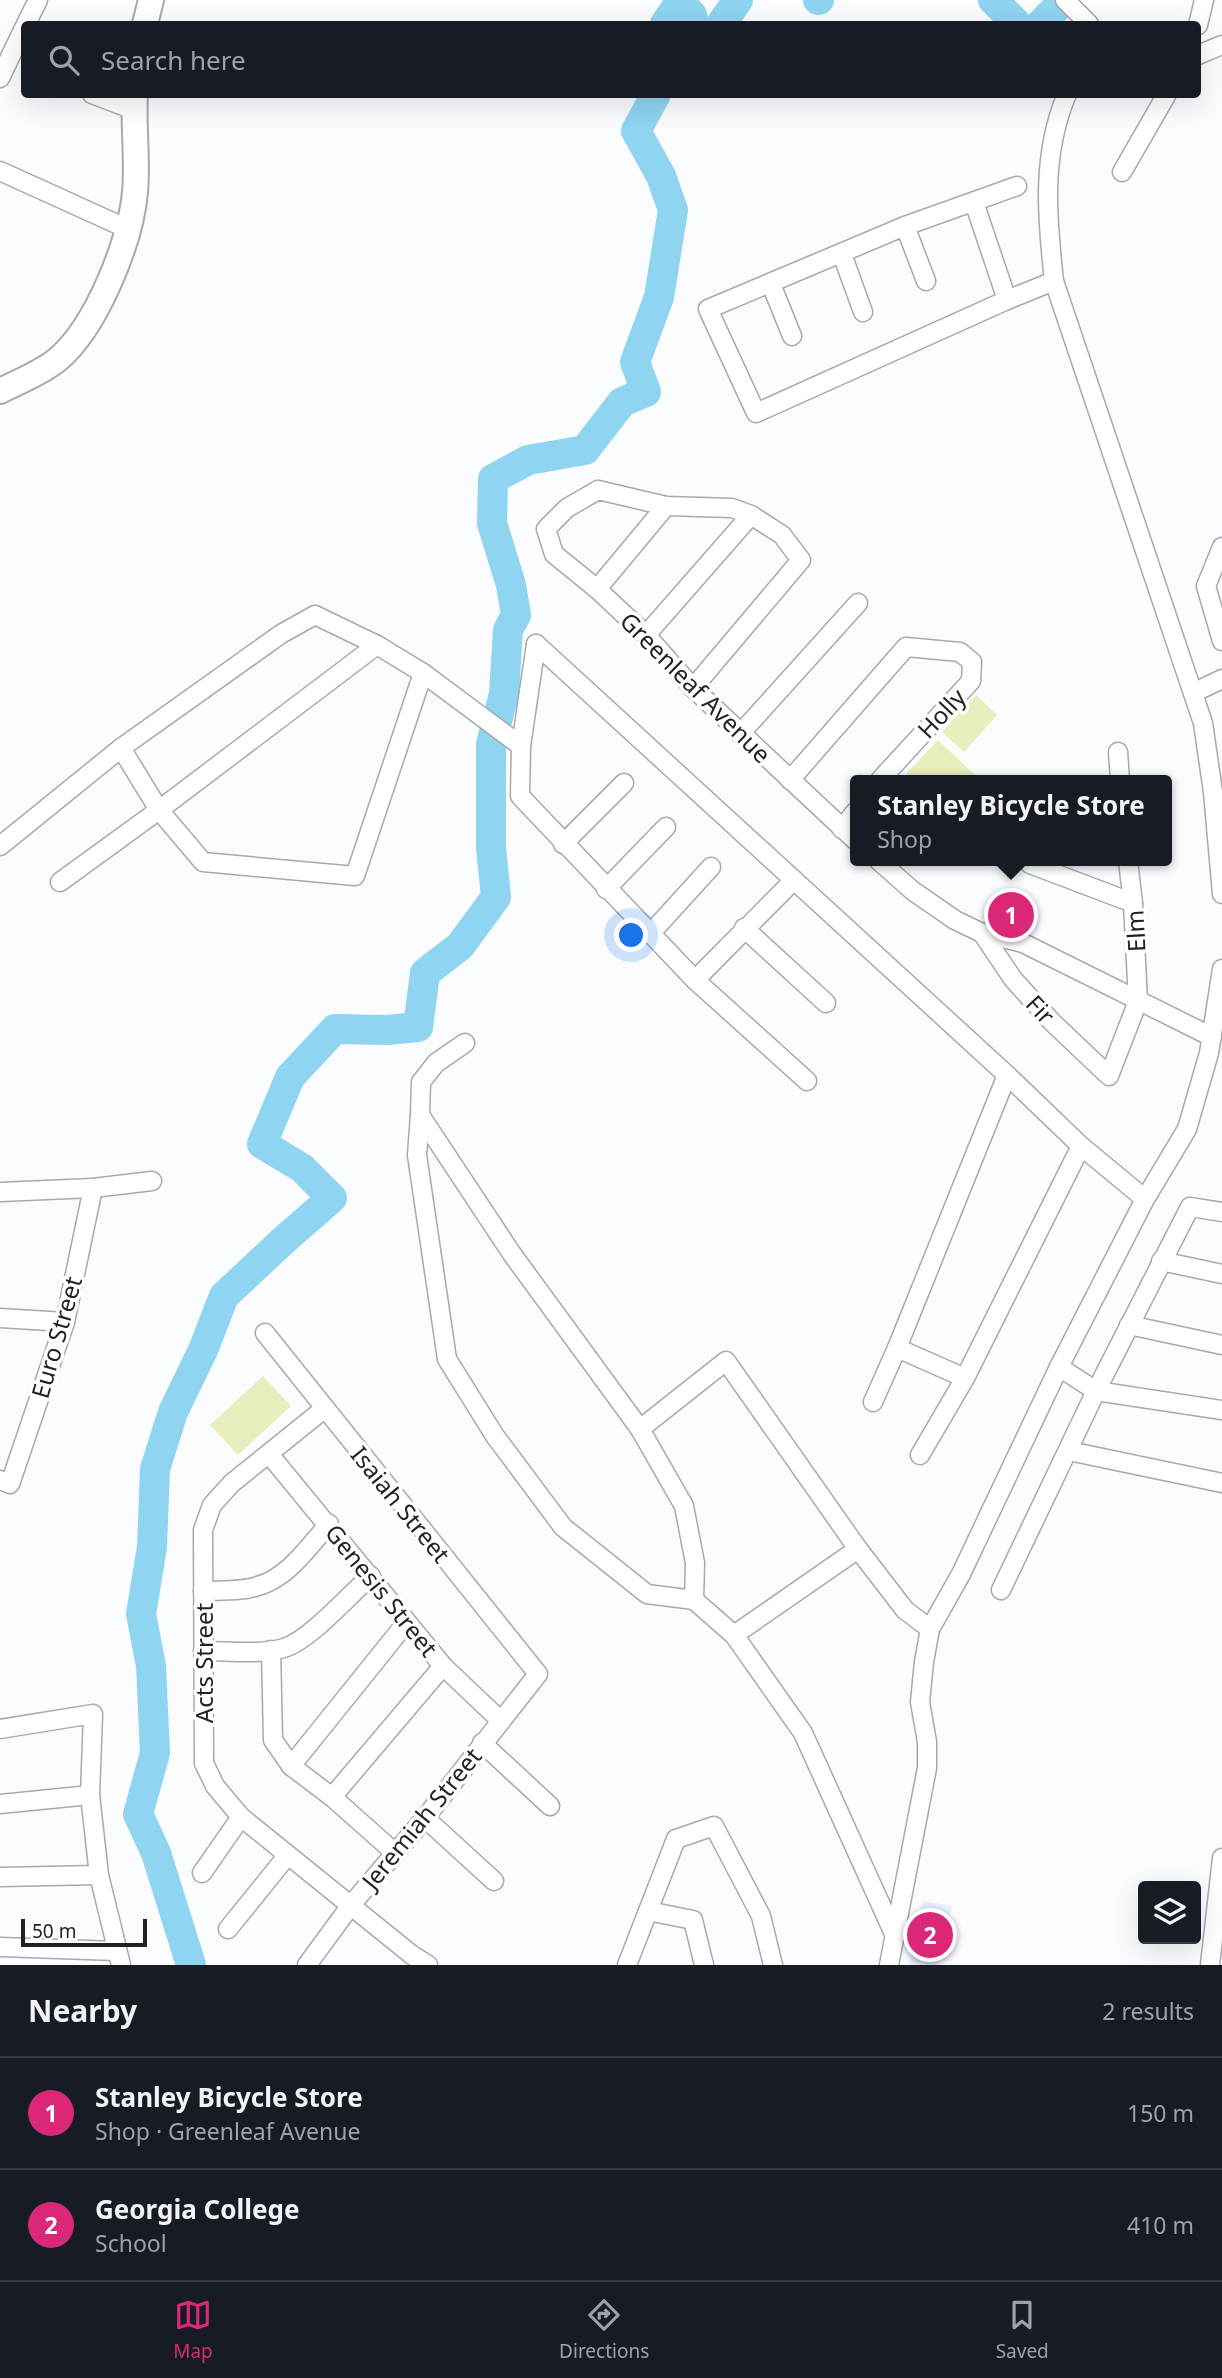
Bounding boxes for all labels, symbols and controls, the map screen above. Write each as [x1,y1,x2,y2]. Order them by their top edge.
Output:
search box [21,21,1201,98]
icon: search [45,41,83,79]
text: Search here [101,42,246,78]
street label: Greenleaf Avenue [613,604,779,770]
street label: Holly [910,680,973,745]
popup [850,775,1172,866]
text: Stanley Bicycle Store [877,787,1145,823]
text: Shop [877,823,932,855]
pin: 1 [988,889,1034,941]
street label: Elm [1117,909,1153,953]
your location [614,918,648,952]
street label: Fir [1019,987,1063,1031]
street label: Euro Street [23,1272,89,1402]
street label: Isaiah Street [344,1439,458,1569]
street label: Genesis Street [318,1517,446,1664]
street label: Acts Street [187,1603,220,1723]
street label: Jeremiah Street [352,1740,489,1897]
map controls [1138,1881,1201,1944]
button: layers [1138,1881,1201,1944]
pin: 2 [907,1909,953,1961]
scale bar [21,1916,147,1948]
text: 50 m [32,1918,76,1944]
text: Nearby [28,1990,137,2031]
text: 2 results [1102,1995,1194,2027]
text: Stanley Bicycle Store [95,2079,363,2115]
text: 1 [44,2097,58,2129]
text: 150 m [1127,2097,1194,2129]
text: Shop · Greenleaf Avenue [95,2115,360,2147]
text: Georgia College [95,2191,299,2227]
text: 2 [44,2209,58,2241]
text: 410 m [1127,2209,1194,2241]
text: School [95,2227,167,2259]
tab: Map [173,2296,213,2364]
tab: Directions [559,2296,649,2364]
tab: Saved [996,2296,1049,2364]

